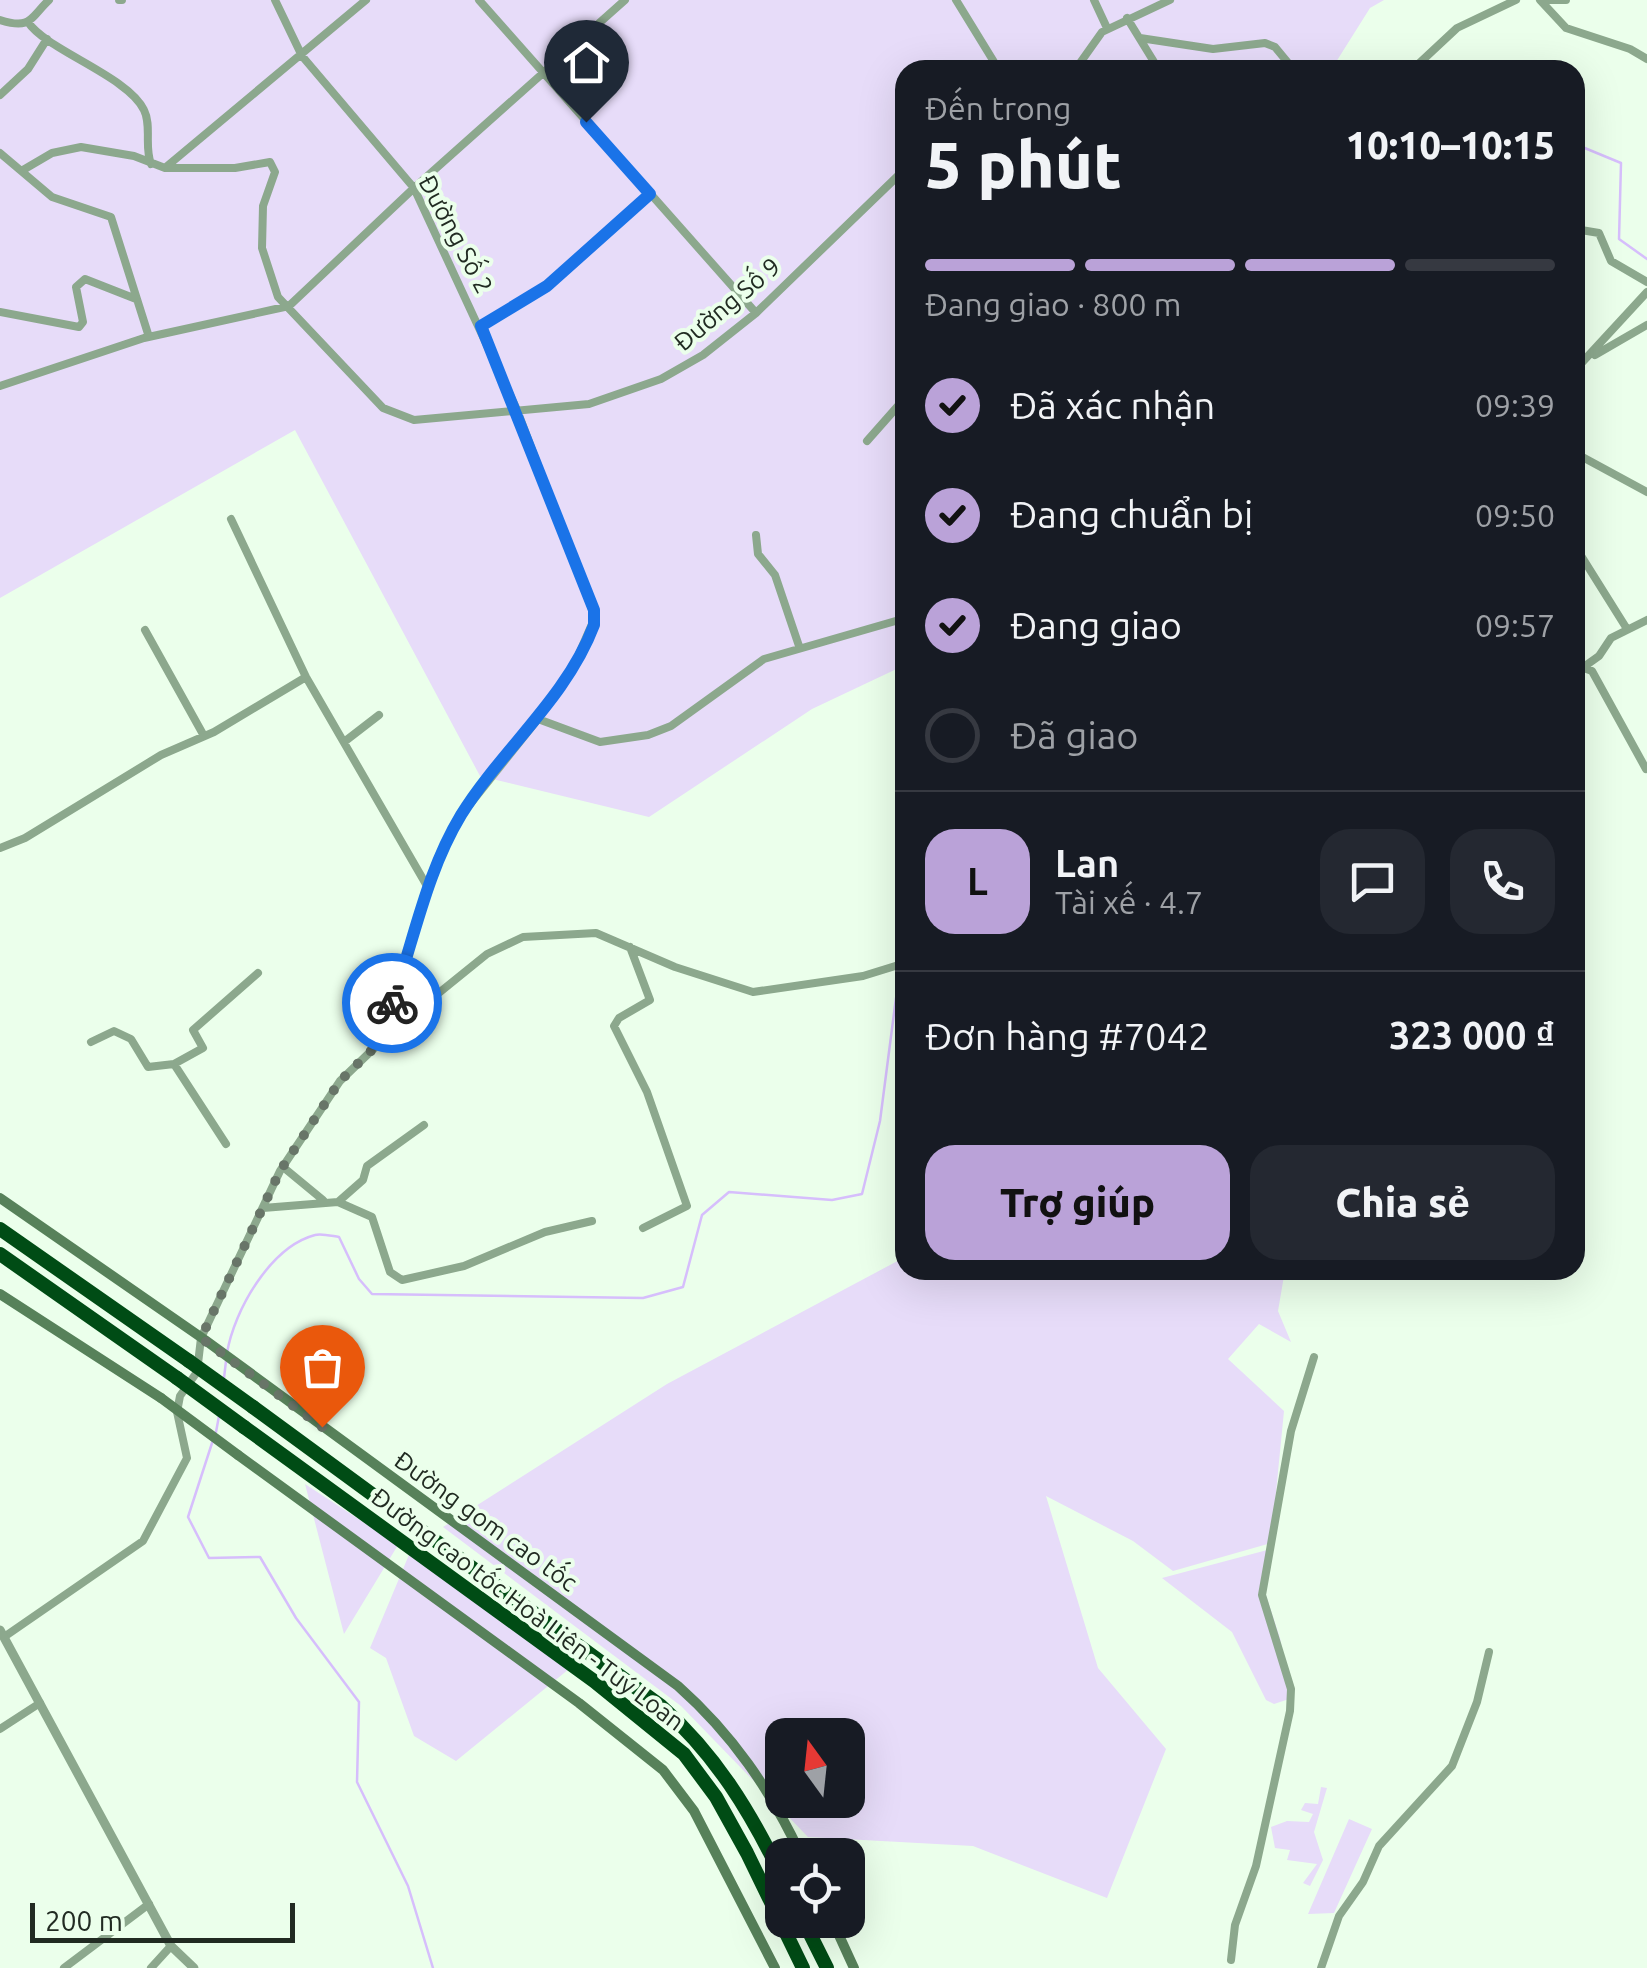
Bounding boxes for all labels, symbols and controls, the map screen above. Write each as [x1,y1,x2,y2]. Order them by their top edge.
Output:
pin [544,20,629,123]
icon: home [559,35,614,90]
text: Đến trong [925,90,1071,126]
text: 10:10–10:15 [1346,124,1555,166]
text: 5 phút [925,127,1122,200]
street label: Đường Số 2 [413,169,502,298]
street label: Đường Số 9 [666,249,786,356]
text: Đang giao · 800 m [925,286,1181,322]
icon: check [925,378,980,433]
text: Đã xác nhận [1010,384,1215,426]
text: 09:39 [1475,387,1555,423]
icon: check [925,488,980,543]
text: Đang chuẩn bị [1010,493,1253,535]
text: 09:50 [1475,497,1555,533]
icon: check [925,598,980,653]
text: Đang giao [1010,604,1182,646]
text: 09:57 [1475,607,1555,643]
text: Đã giao [1010,714,1138,756]
button: chat [1320,829,1425,934]
button: phone [1450,829,1555,934]
text: Lan [1055,842,1119,884]
text: L [967,860,988,902]
text: Tài xế · 4.7 [1055,884,1203,920]
courier [342,953,442,1053]
icon: bike [365,976,420,1031]
text: 323 000 ₫ [1389,1014,1555,1056]
text: Đơn hàng #7042 [925,1015,1209,1057]
button: Trợ giúp [925,1145,1230,1260]
button: Chia sẻ [1250,1145,1555,1260]
pin [280,1325,365,1428]
icon: bag [295,1340,350,1395]
street label: Đường gom cao tốc [389,1443,585,1597]
street label: Đường cao tốc Hoà Liên - Tuý Loan [366,1480,692,1736]
north arrow [765,1718,865,1818]
map controls [765,1718,865,1938]
button: locate [765,1838,865,1938]
scale bar [30,1898,295,1942]
text: 200 m [45,1905,123,1936]

